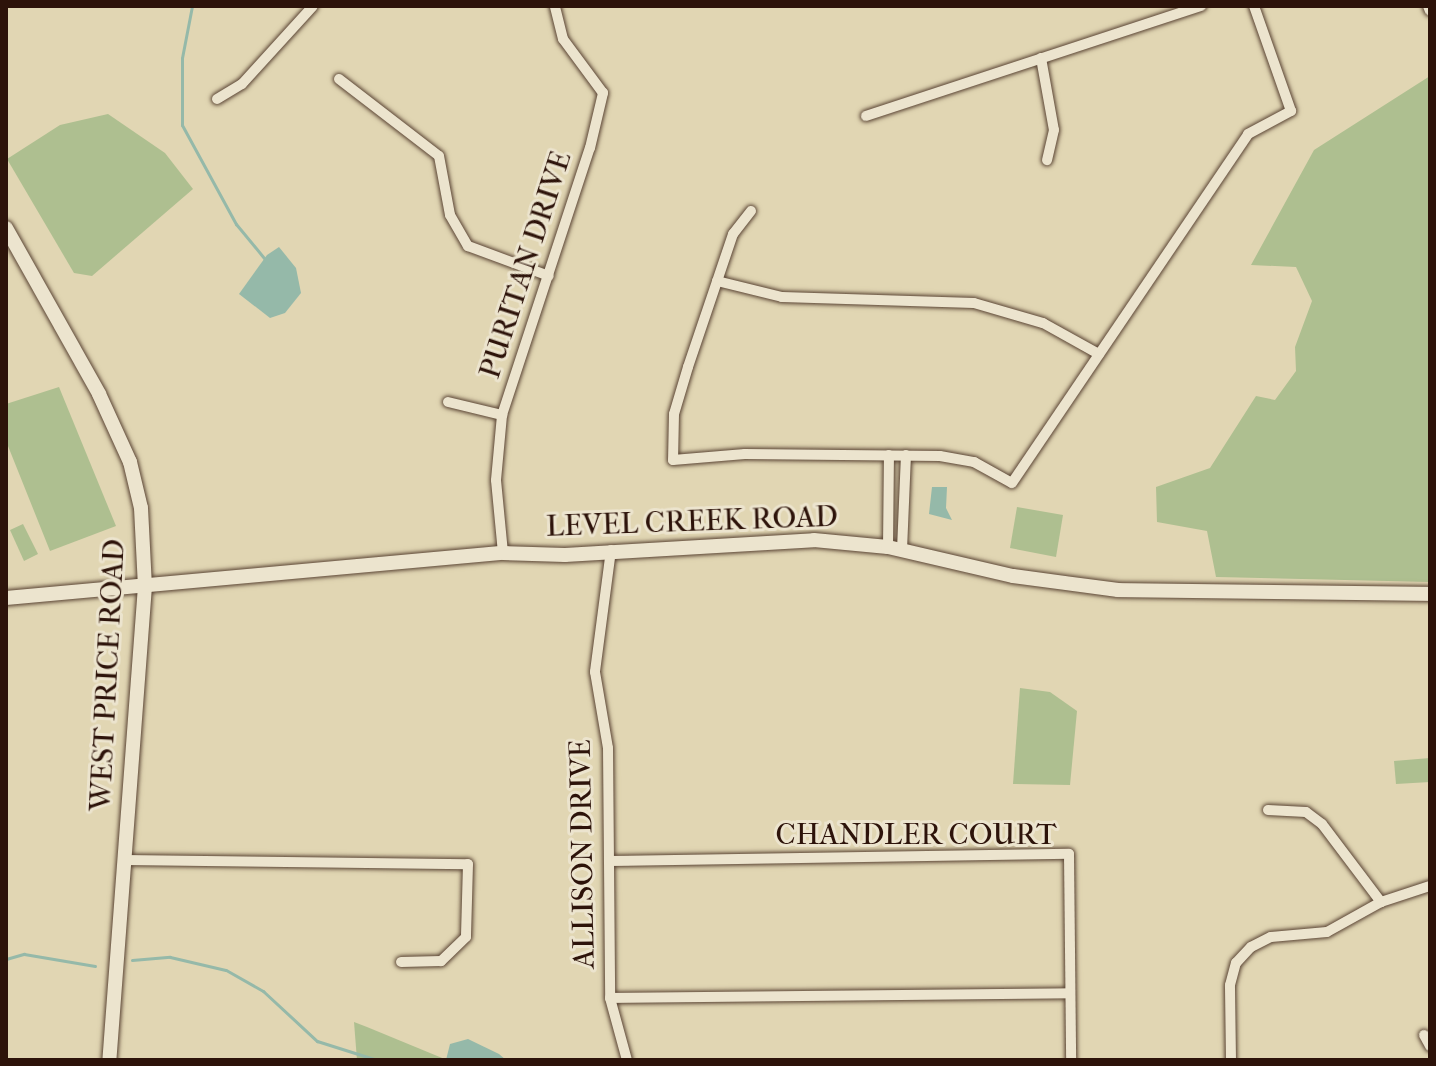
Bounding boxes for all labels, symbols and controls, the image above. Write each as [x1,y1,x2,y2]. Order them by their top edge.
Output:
street label: PURITAN DRIVE [472,147,580,383]
street label: LEVEL CREEK ROAD [545,499,839,545]
street label: WEST PRICE ROAD [83,538,133,812]
street label: ALLISON DRIVE [563,739,603,969]
street label: CHANDLER COURT [775,817,1057,853]

